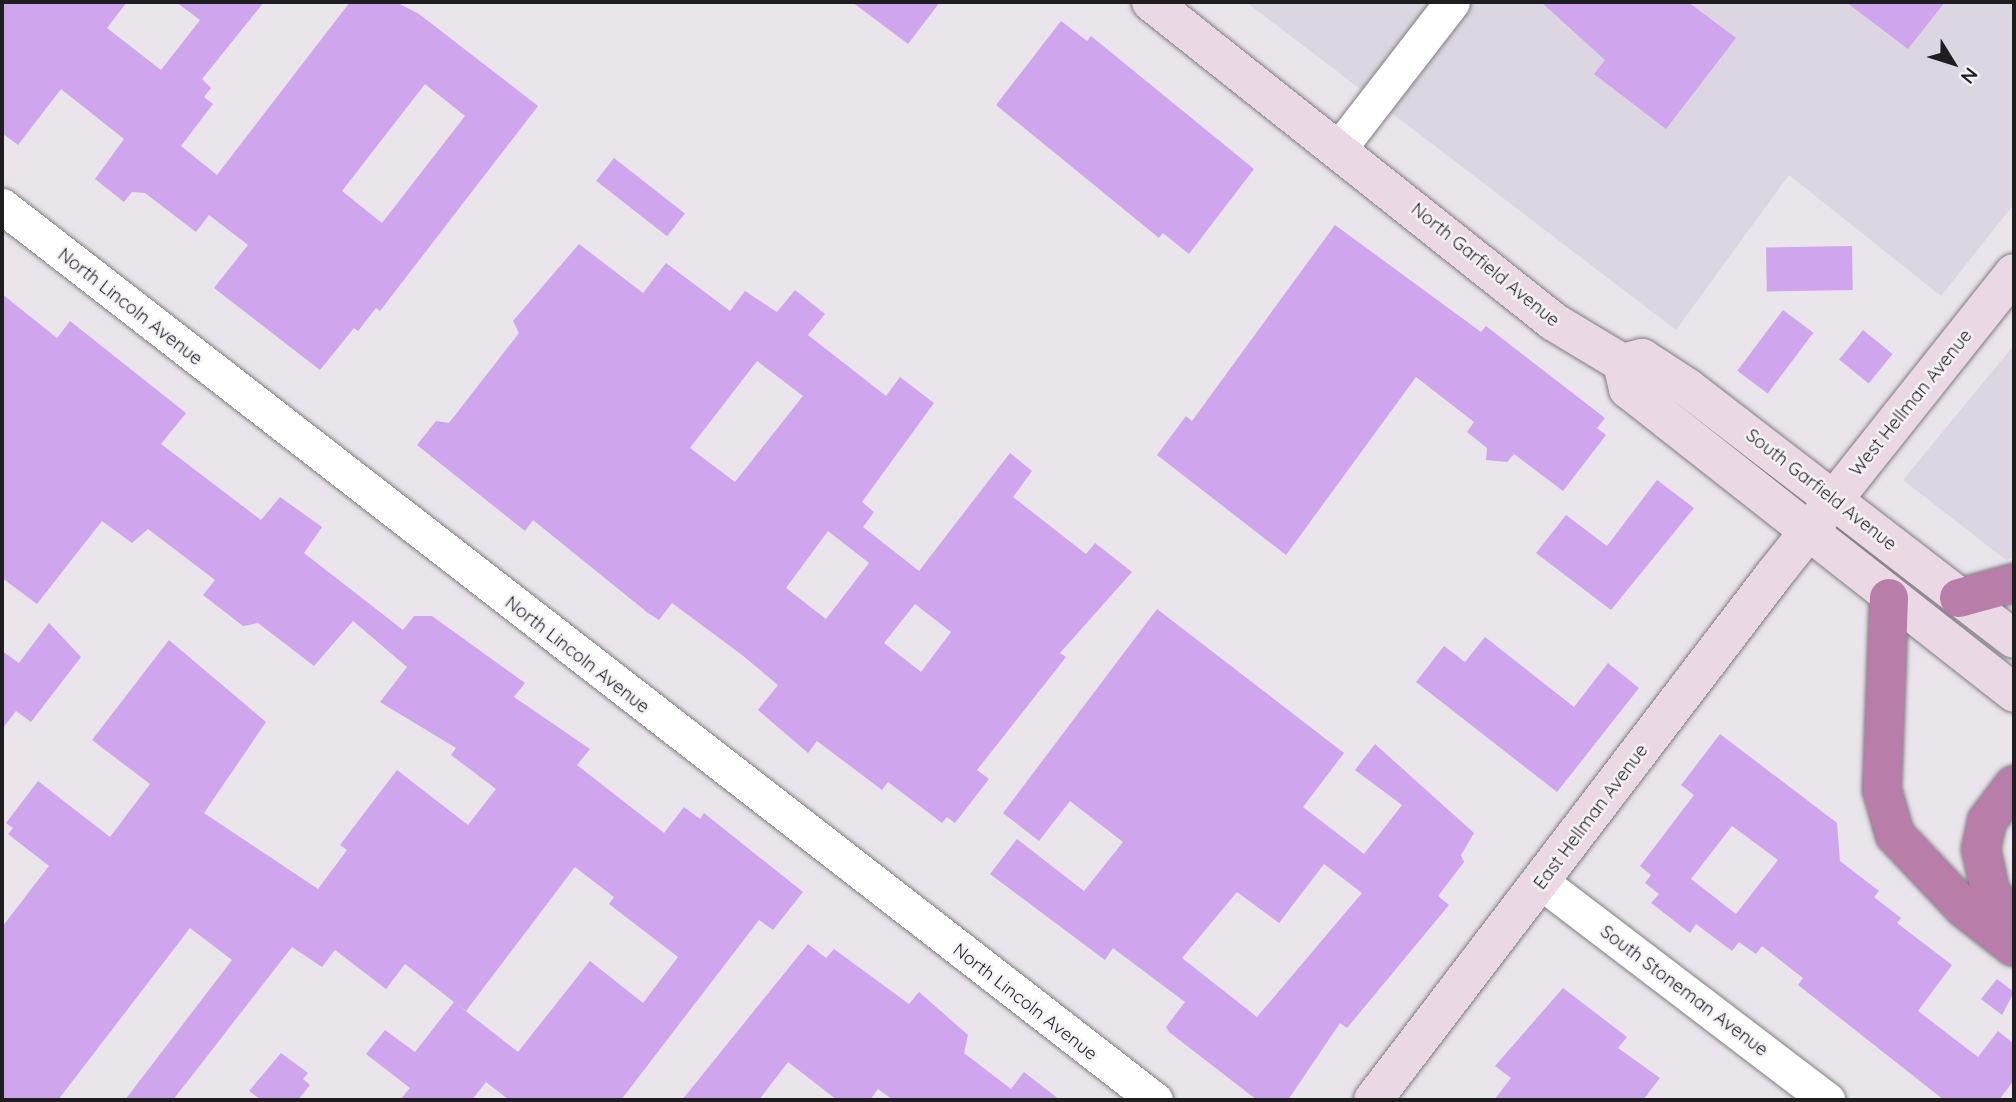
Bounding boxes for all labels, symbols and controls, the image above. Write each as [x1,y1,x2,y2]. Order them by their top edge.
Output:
north arrow [1918,28,1988,98]
text: N [1956,63,1983,89]
street label: North Garfield Avenue [1406,199,1564,331]
street label: North Lincoln Avenue [54,244,206,370]
street label: West Hellman Avenue [1845,325,1977,481]
street label: South Garfield Avenue [1742,425,1900,555]
street label: North Lincoln Avenue [501,592,653,718]
street label: East Hellman Avenue [1529,740,1653,894]
street label: South Stoneman Avenue [1596,921,1772,1061]
street label: North Lincoln Avenue [949,939,1101,1065]

